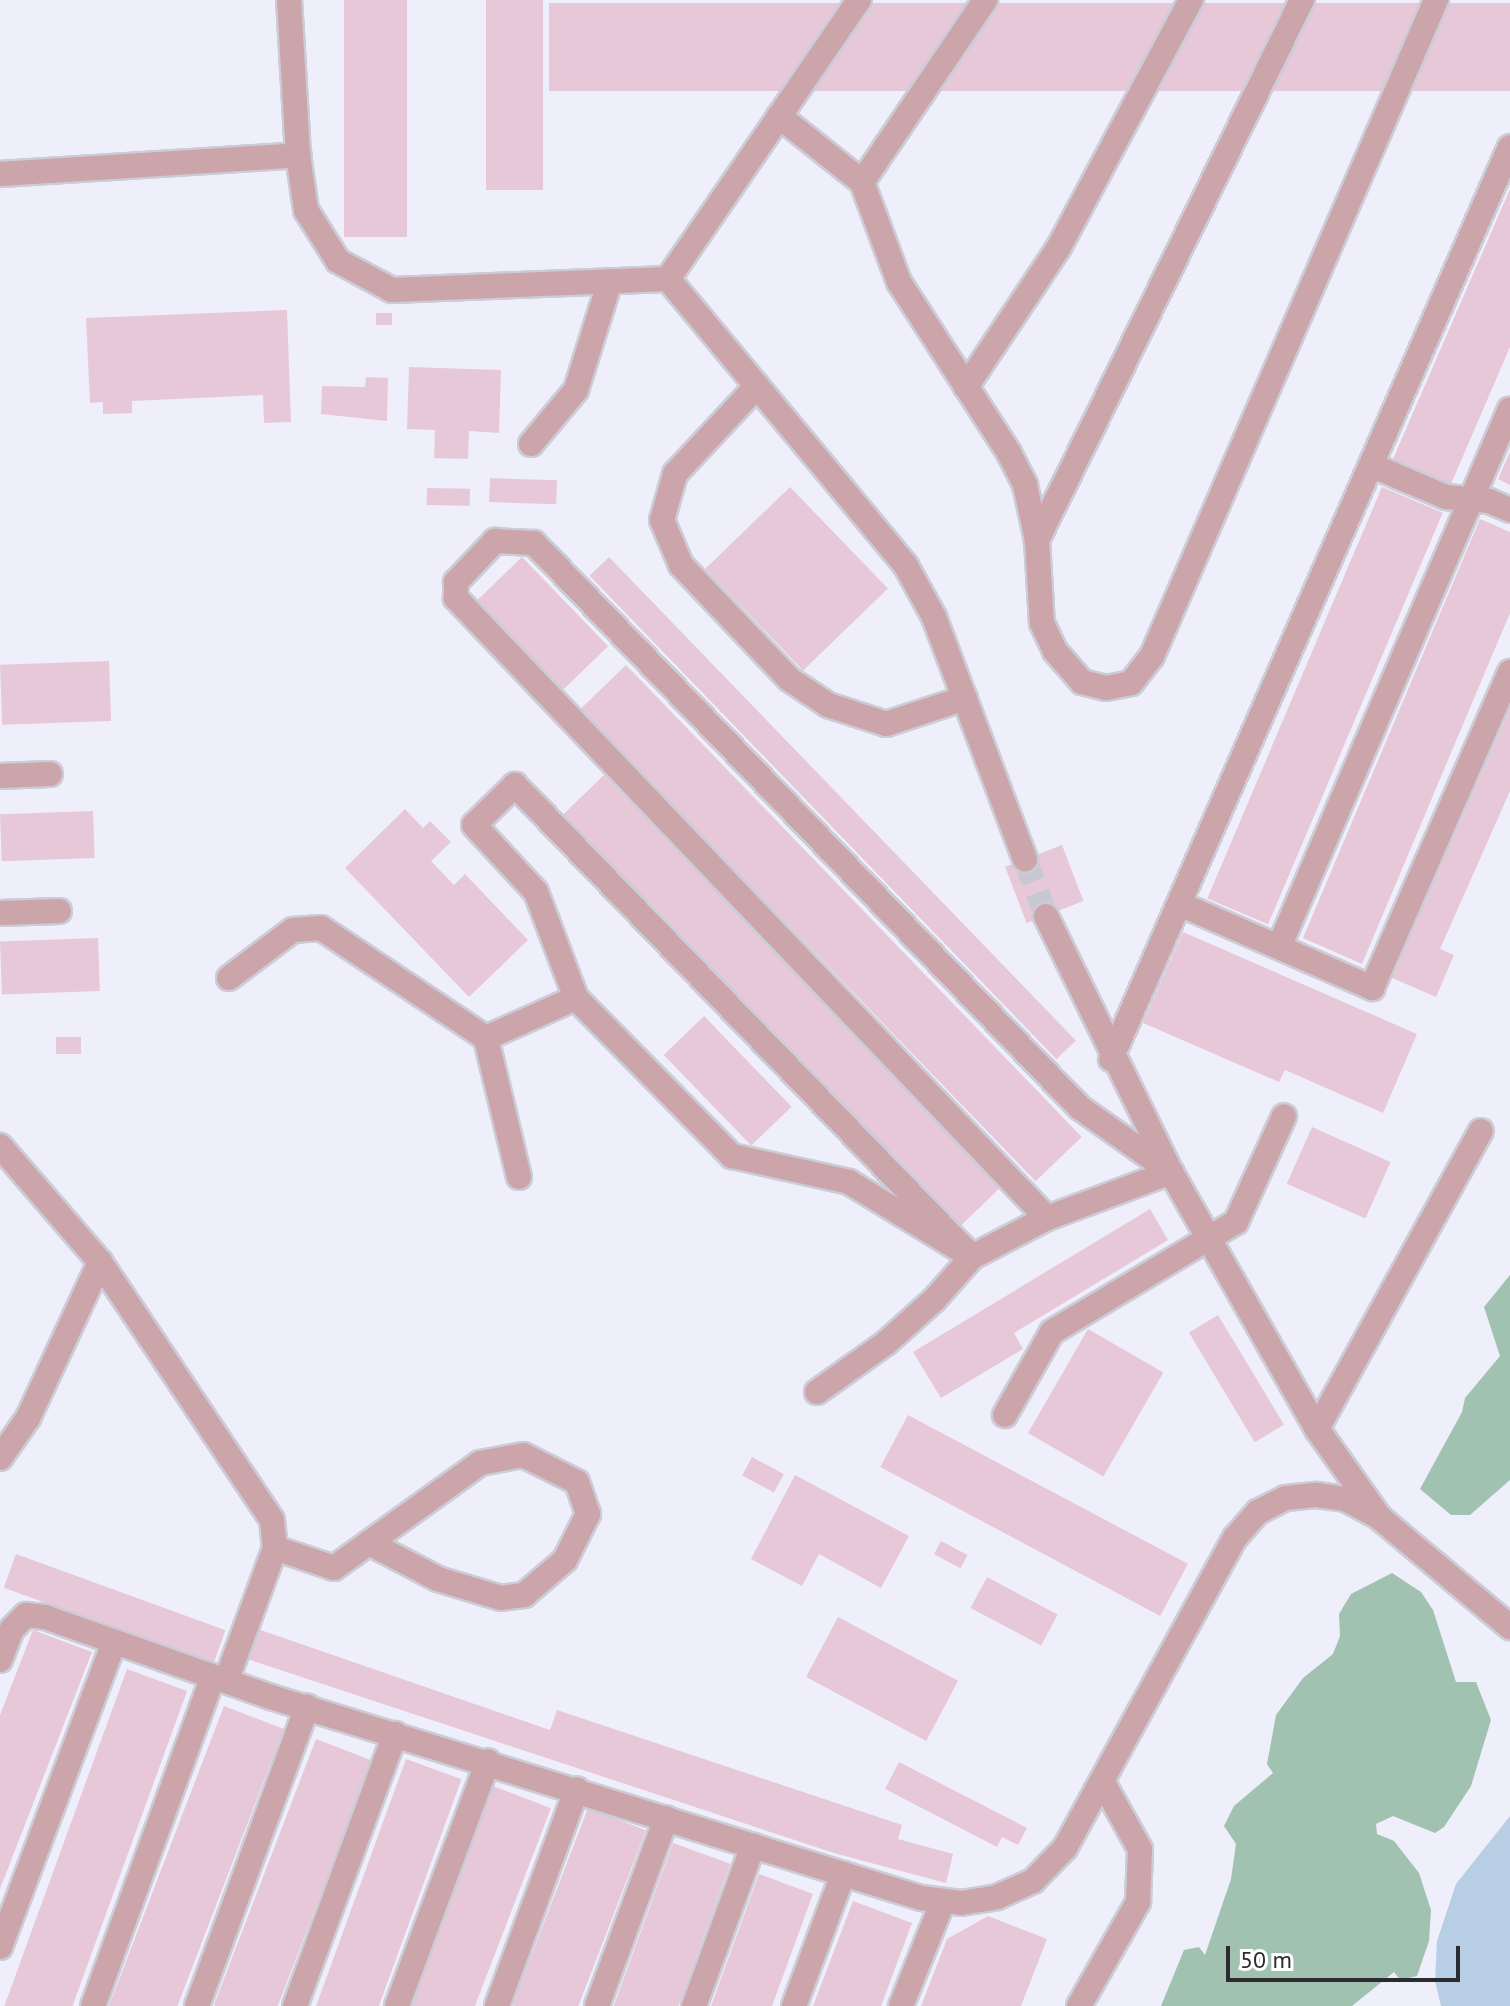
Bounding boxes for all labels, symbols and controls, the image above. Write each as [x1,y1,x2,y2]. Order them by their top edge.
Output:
scale bar [1230,1930,1464,1980]
text: 50 m [1240,1944,1292,1975]

